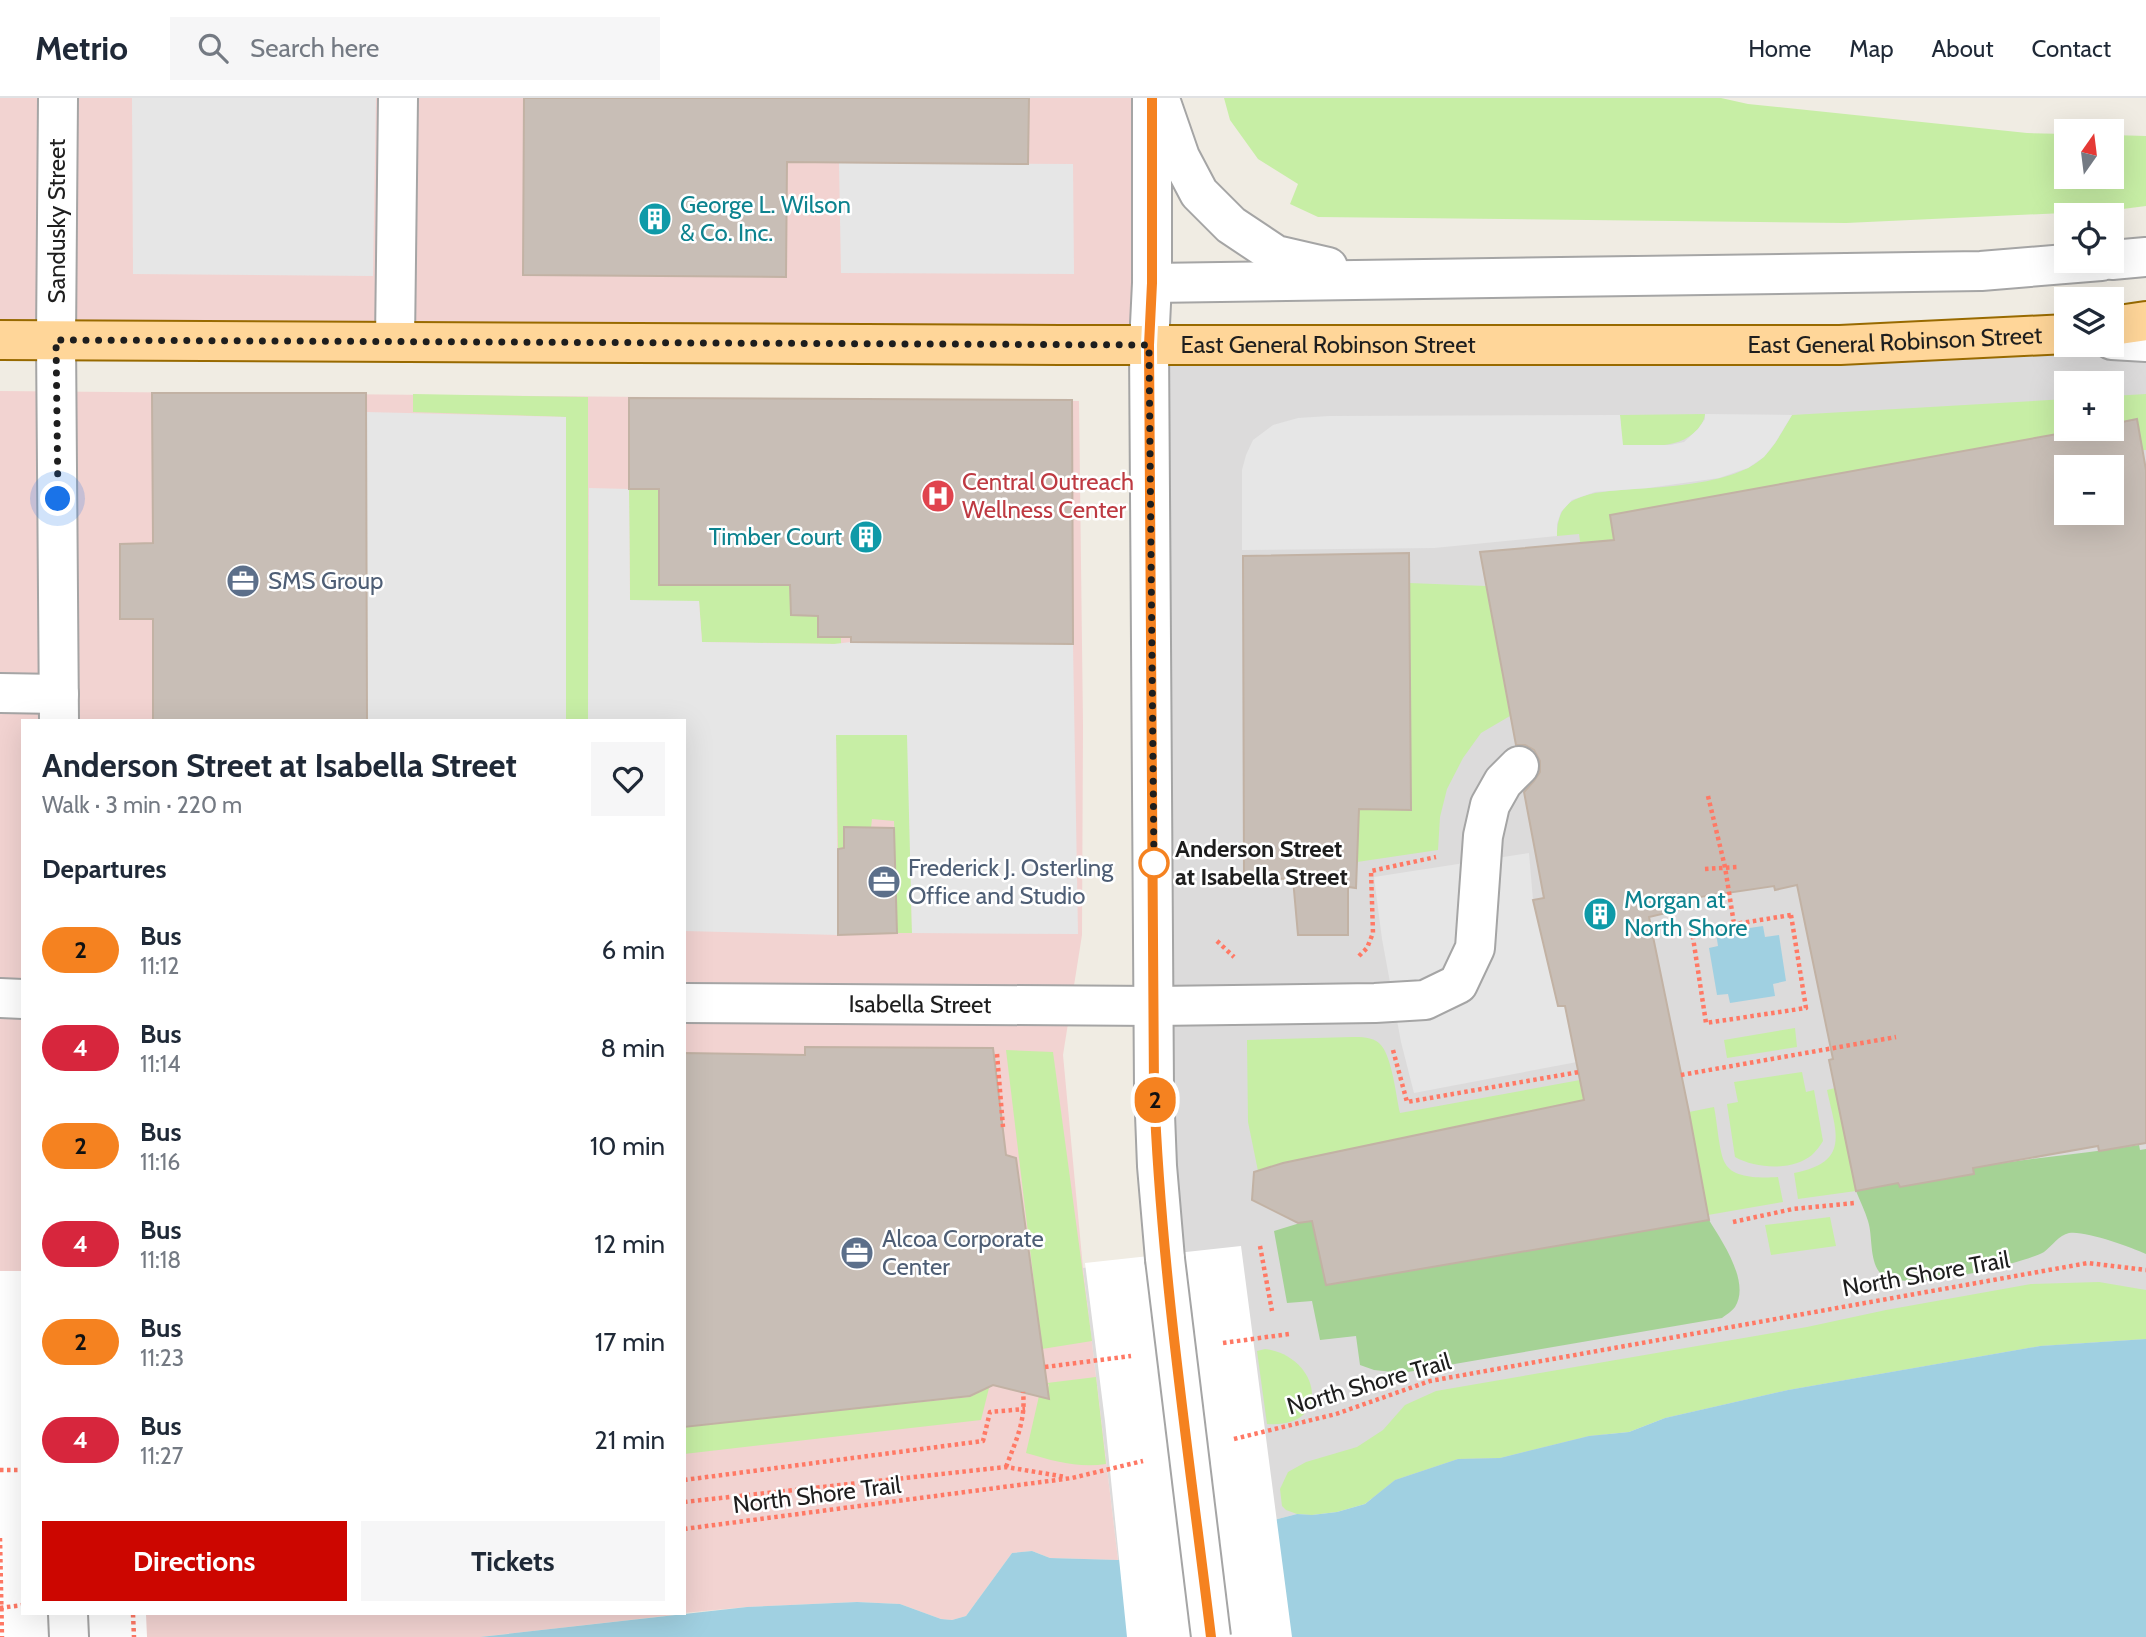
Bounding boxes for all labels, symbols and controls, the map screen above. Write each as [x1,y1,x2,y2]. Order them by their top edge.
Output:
search box [170,17,660,80]
text: Metrio [35,28,128,68]
icon: search [194,29,232,67]
text: Search here [250,32,379,64]
text: Home [1748,34,1811,63]
text: Map [1849,34,1894,63]
text: About [1932,34,1994,63]
text: Contact [2032,34,2111,63]
north arrow [2054,119,2124,189]
map controls [2054,119,2124,525]
street label: Sandusky Street [42,139,71,303]
place label: George L. Wilson & Co. Inc. [680,190,851,247]
building icon: George L. Wilson & Co. Inc. [636,200,674,238]
button: locate [2054,203,2124,273]
button: layers [2054,287,2124,357]
street label: East General Robinson Street [1747,320,2043,359]
street label: East General Robinson Street [1180,330,1476,359]
button: + [2054,371,2124,441]
button: − [2054,455,2124,525]
place label: Central Outreach Wellness Center [962,467,1134,524]
hospital icon: Central Outreach Wellness Center [919,477,957,515]
your location [40,481,75,516]
building icon: Timber Court [847,518,885,556]
place label: Timber Court [709,522,842,551]
office icon: SMS Group [224,562,262,600]
place label: SMS Group [268,566,383,595]
button: heart [591,742,665,816]
text: Anderson Street at Isabella Street [42,745,517,785]
text: Walk · 3 min · 220 m [42,791,242,819]
place label: Anderson Street at Isabella Street [1175,834,1348,891]
marker: Anderson Street at Isabella Street [1139,848,1169,878]
text: Departures [42,853,166,885]
place label: Frederick J. Osterling Office and Studio [908,853,1114,910]
office icon: Frederick J. Osterling Office and Studio [865,863,903,901]
place label: Morgan at North Shore [1624,885,1747,942]
building icon: Morgan at North Shore [1581,895,1619,933]
text: Bus [140,920,181,952]
text: 6 min [602,934,665,966]
text: 2 [74,935,87,964]
text: 11:12 [140,952,179,980]
street label: Isabella Street [848,989,992,1019]
text: Bus [140,1018,181,1050]
text: 8 min [601,1032,665,1064]
text: 4 [73,1033,88,1062]
text: 11:14 [140,1050,181,1078]
line badge: 2 [1132,1077,1178,1123]
text: 2 [1149,1085,1161,1114]
text: Bus [140,1116,181,1148]
text: 10 min [590,1130,665,1162]
text: 2 [74,1131,87,1160]
text: 11:16 [140,1148,180,1176]
text: Bus [140,1214,181,1246]
place label: Alcoa Corporate Center [882,1224,1044,1281]
text: 12 min [594,1228,665,1260]
text: 4 [73,1229,88,1258]
office icon: Alcoa Corporate Center [838,1234,876,1272]
street label: North Shore Trail [1840,1244,2012,1302]
text: 11:18 [140,1246,181,1274]
text: Bus [140,1312,181,1344]
text: 17 min [595,1326,665,1358]
text: 2 [74,1327,87,1356]
text: 11:23 [140,1344,184,1372]
street label: North Shore Trail [1284,1346,1455,1421]
text: Bus [140,1410,181,1442]
text: 21 min [594,1424,665,1456]
text: 4 [73,1425,88,1454]
text: 11:27 [140,1442,183,1470]
street label: North Shore Trail [731,1470,903,1519]
button: Directions [42,1521,347,1601]
button: Tickets [361,1521,665,1601]

